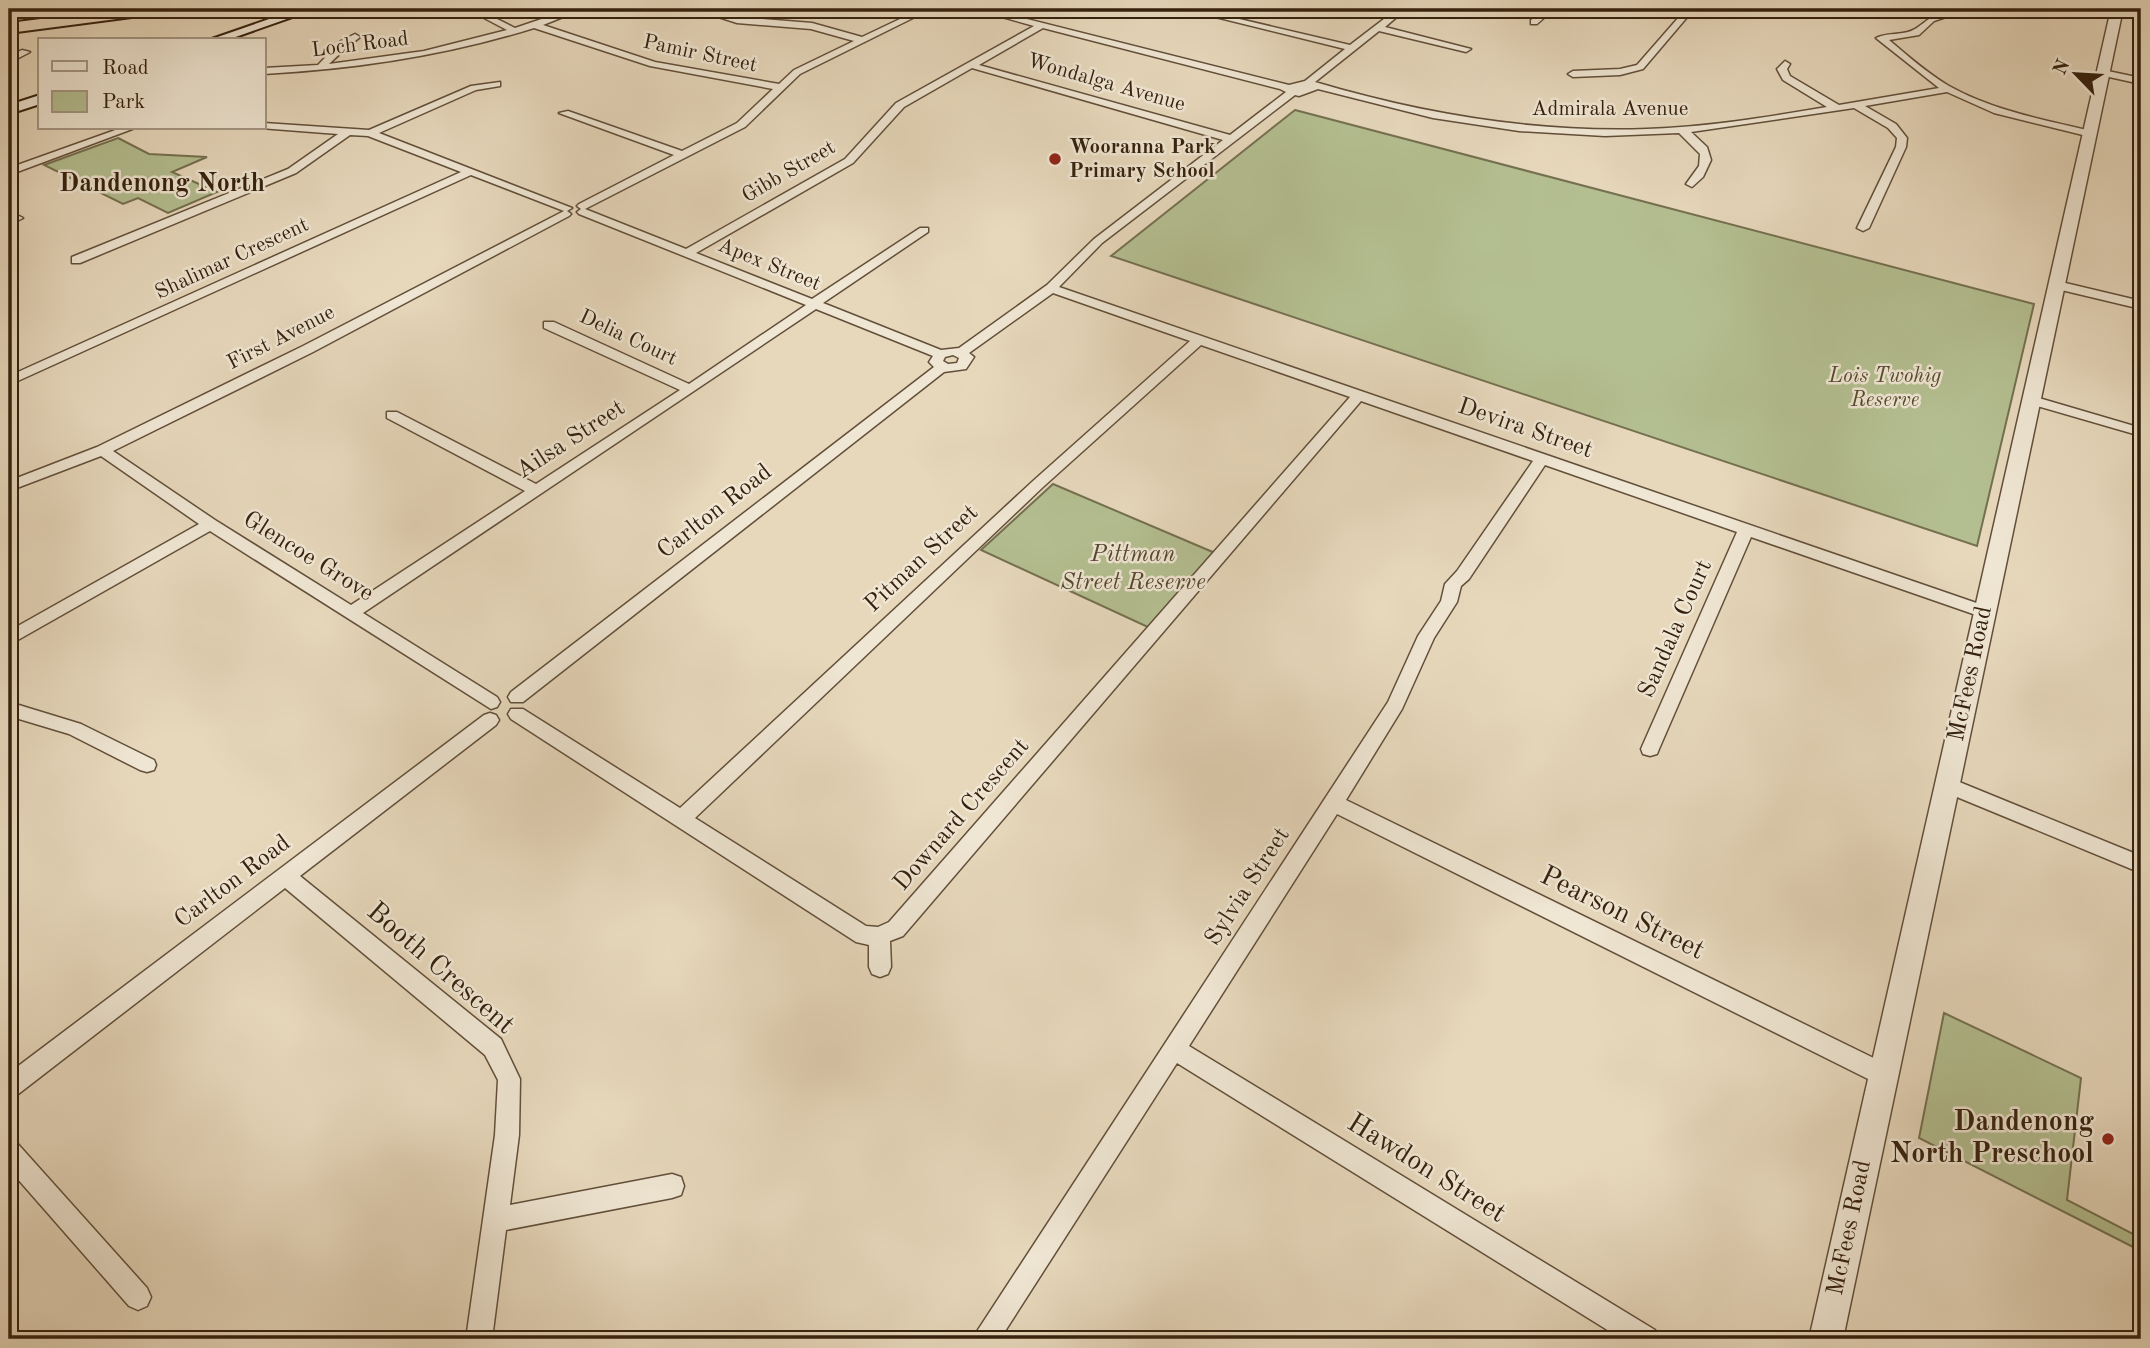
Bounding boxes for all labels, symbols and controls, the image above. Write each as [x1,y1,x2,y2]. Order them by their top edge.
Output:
street label: Loch Road [310,29,410,61]
street label: Pamir Street [641,32,759,76]
legend [38,38,266,130]
north arrow [2042,38,2112,108]
street label: Wondalga Avenue [1025,50,1187,116]
text: N [2051,57,2075,78]
text: Road [102,58,149,79]
text: Park [102,92,145,113]
street label: Admirala Avenue [1532,99,1688,120]
street label: Gibb Street [739,137,839,207]
place label: Wooranna Park Primary School [1069,137,1216,182]
marker: Wooranna Park Primary School [1047,151,1063,167]
district label: Dandenong North [59,171,265,197]
street label: Shalimar Crescent [152,214,312,304]
street label: Apex Street [715,235,823,295]
street label: First Avenue [224,302,338,374]
street label: Delia Court [576,306,680,370]
park label: Lois Twohig Reserve [1828,366,1941,411]
street label: Devira Street [1454,395,1596,463]
street label: Ailsa Street [513,396,629,484]
street label: Carlton Road [653,460,777,564]
street label: Pitman Street [861,501,983,617]
street label: Glencoe Grove [239,507,377,607]
park label: Pittman Street Reserve [1060,543,1206,595]
street label: Sandala Court [1635,556,1717,702]
street label: McFees Road [1945,604,1997,744]
street label: Downard Crescent [890,734,1034,896]
street label: Sylvia Street [1201,824,1295,950]
street label: Carlton Road [171,831,295,933]
street label: Pearson Street [1535,862,1709,966]
street label: Booth Crescent [361,898,519,1040]
street label: Hawdon Street [1342,1109,1510,1229]
place label: Dandenong North Preschool [1890,1109,2094,1169]
marker: Dandenong North Preschool [2100,1131,2116,1147]
street label: McFees Road [1824,1158,1876,1298]

